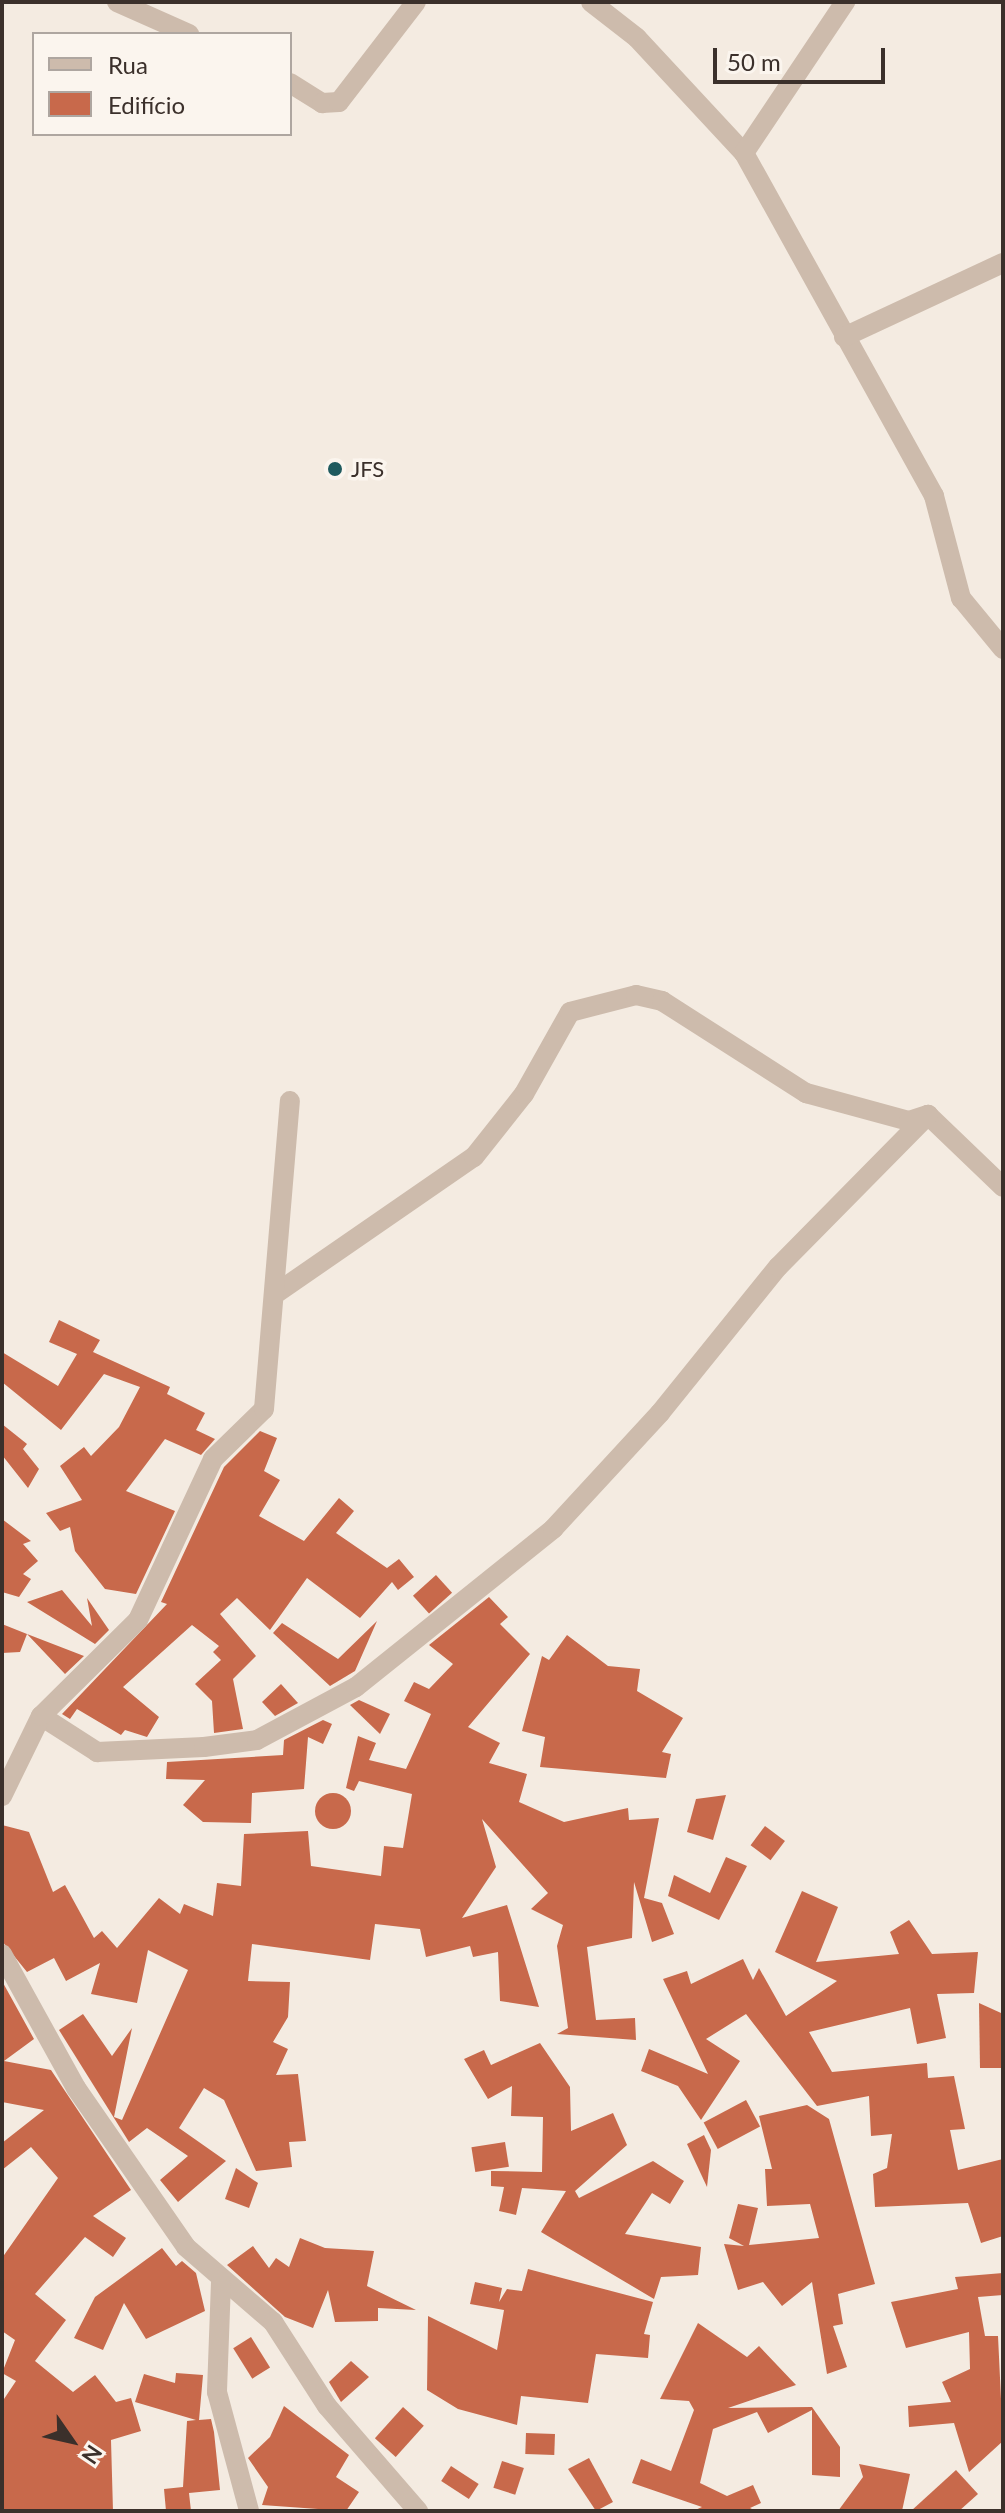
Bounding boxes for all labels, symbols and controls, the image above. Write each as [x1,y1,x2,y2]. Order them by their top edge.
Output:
legend [32,32,292,136]
scale bar [717,32,889,82]
text: 50 m [727,47,781,76]
text: Rua [108,50,148,79]
text: Edifício [108,90,185,119]
place label: JFS [351,456,384,482]
marker: JFS [326,460,344,478]
north arrow [32,2401,112,2481]
text: N [76,2440,108,2469]

